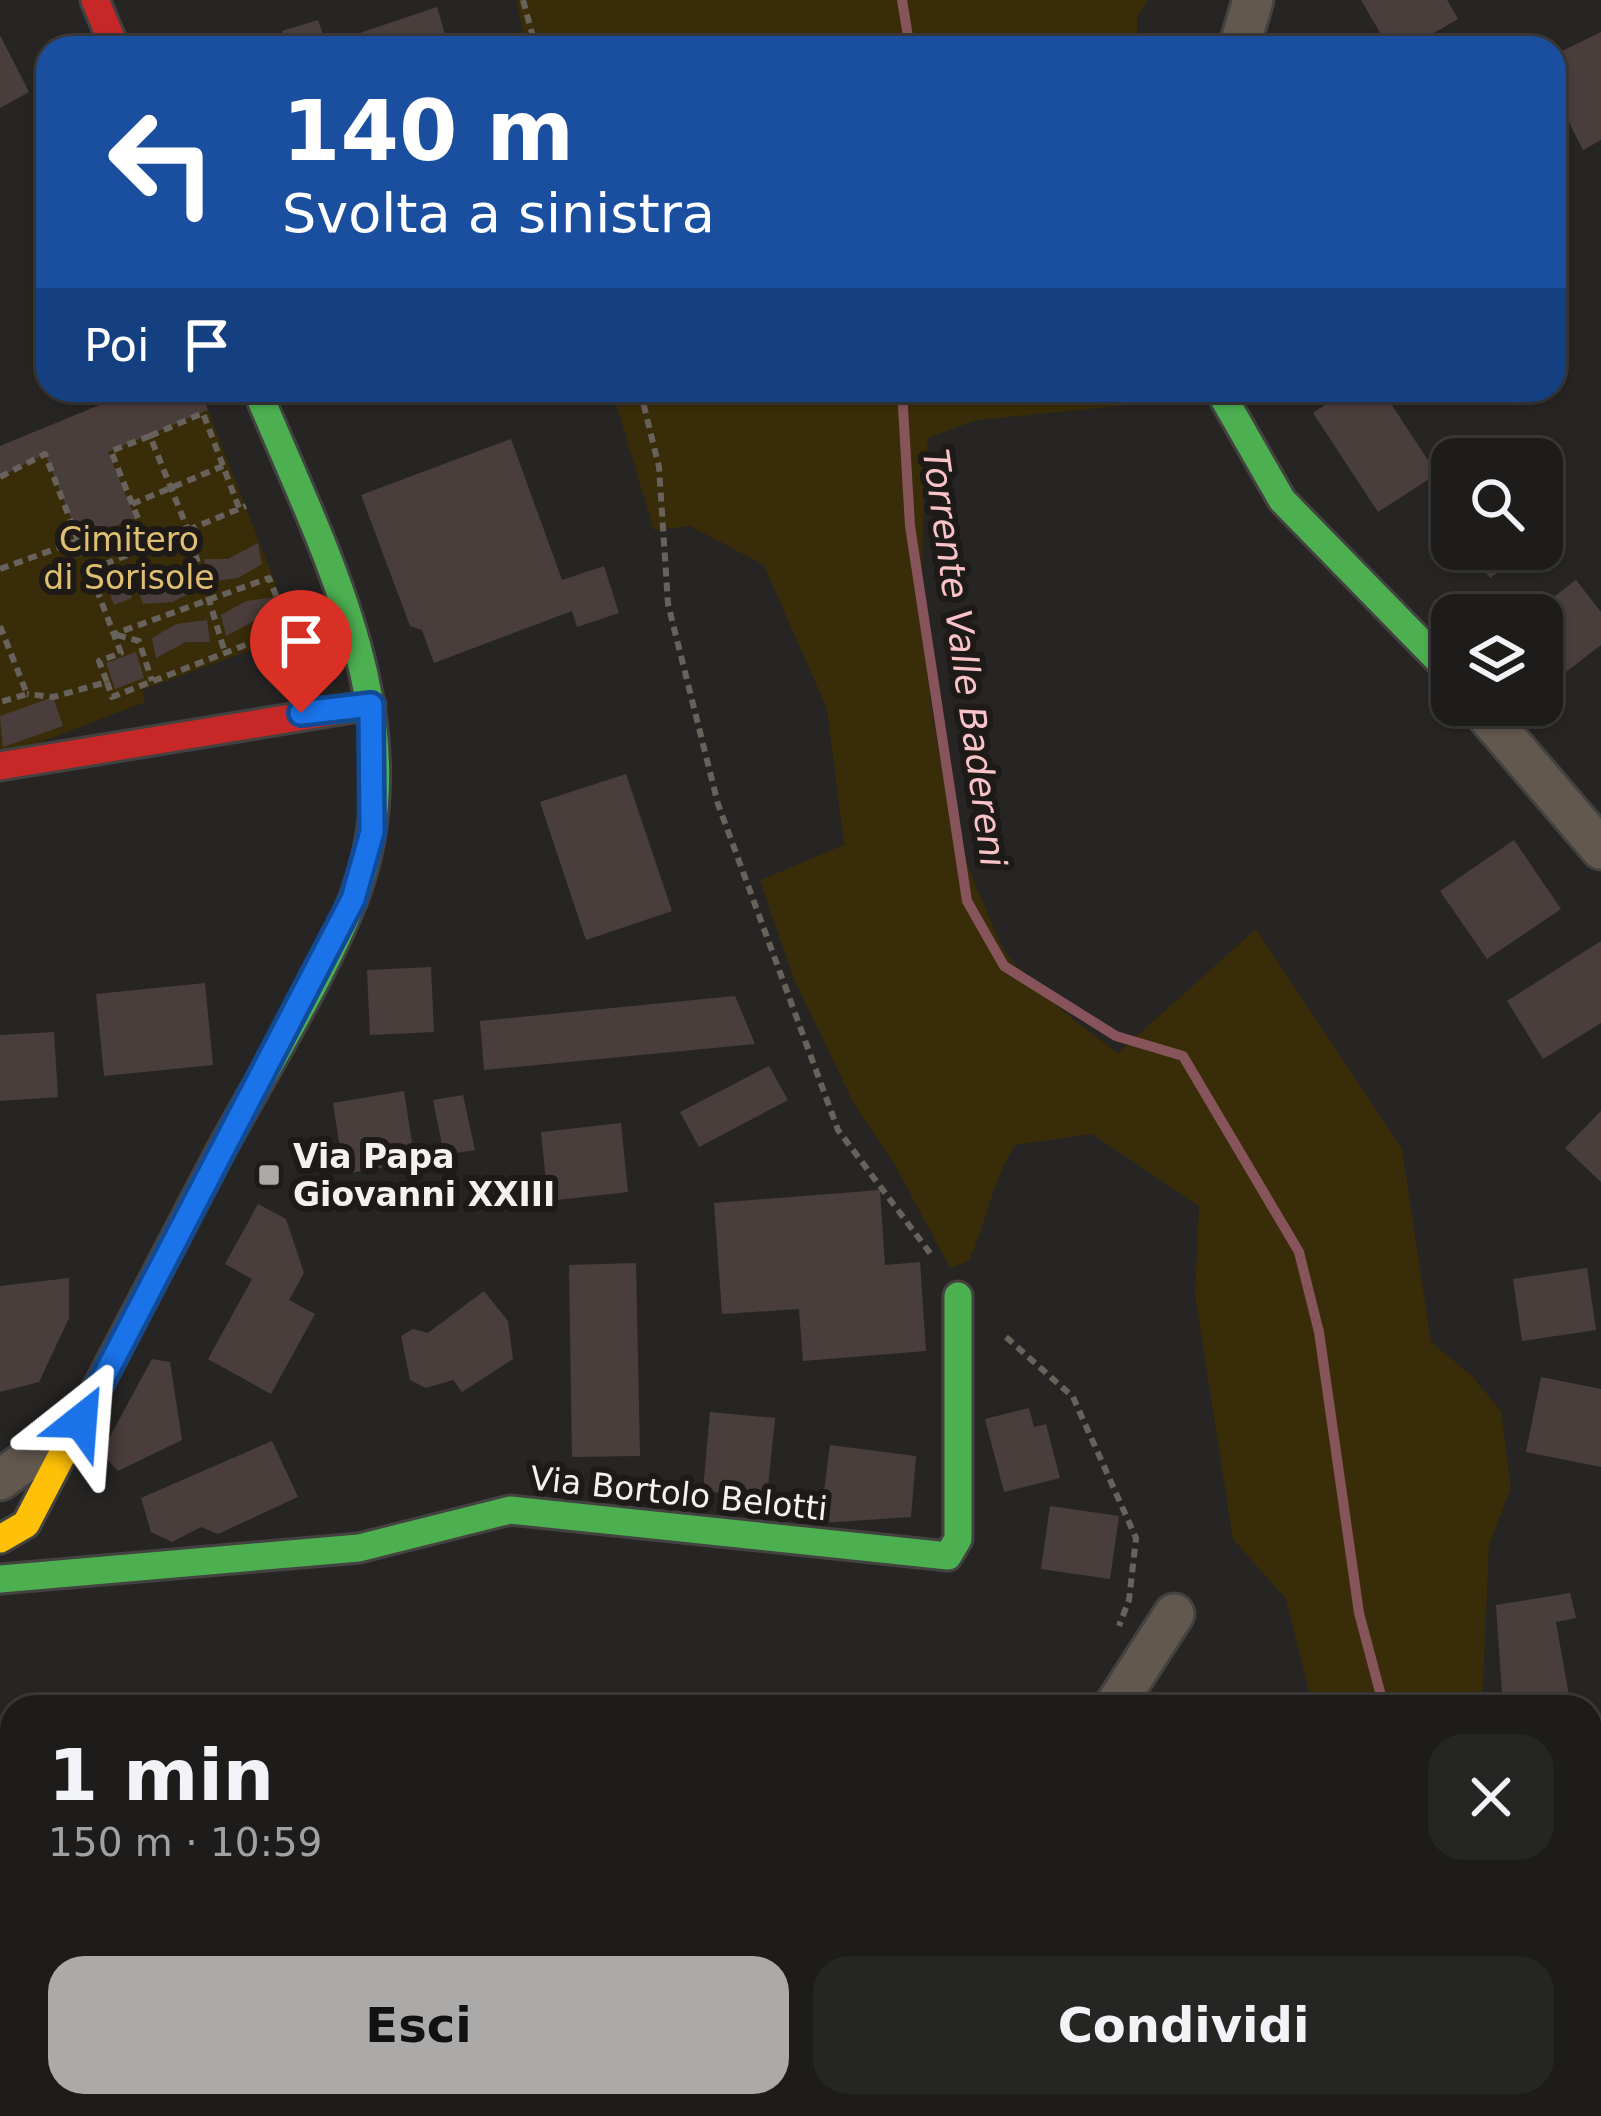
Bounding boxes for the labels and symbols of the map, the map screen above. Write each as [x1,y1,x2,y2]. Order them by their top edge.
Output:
water label: Torrente Valle Badereni [915,447,1014,870]
park label: Cimitero di Sorisole [43,520,215,597]
pin [250,590,352,713]
place label: Via Papa Giovanni XXIII [293,1137,555,1214]
marker: Via Papa Giovanni XXIII [256,1162,282,1188]
position arrow [18,1358,144,1484]
street label: Via Bortolo Belotti [529,1459,829,1528]

